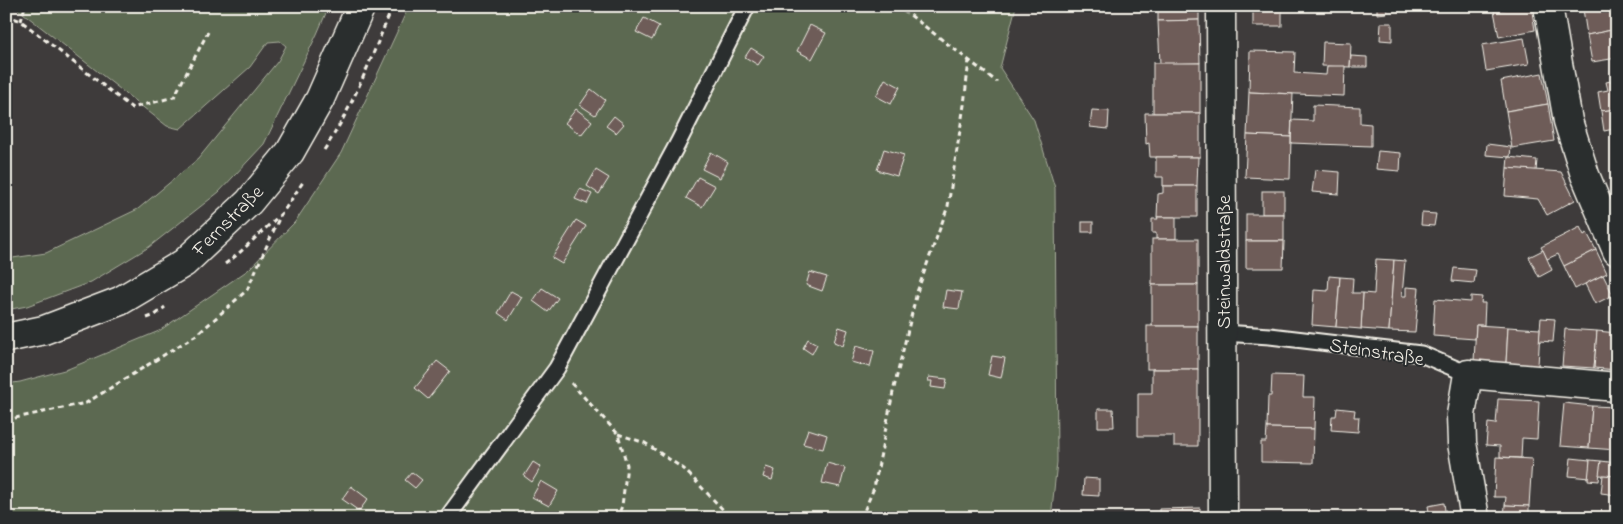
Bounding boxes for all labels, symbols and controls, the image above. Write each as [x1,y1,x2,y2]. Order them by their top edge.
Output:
street label: Fernstraße [186,179,271,265]
street label: Steinwaldstraße [1211,195,1240,329]
street label: Steinstraße [1327,332,1426,375]

